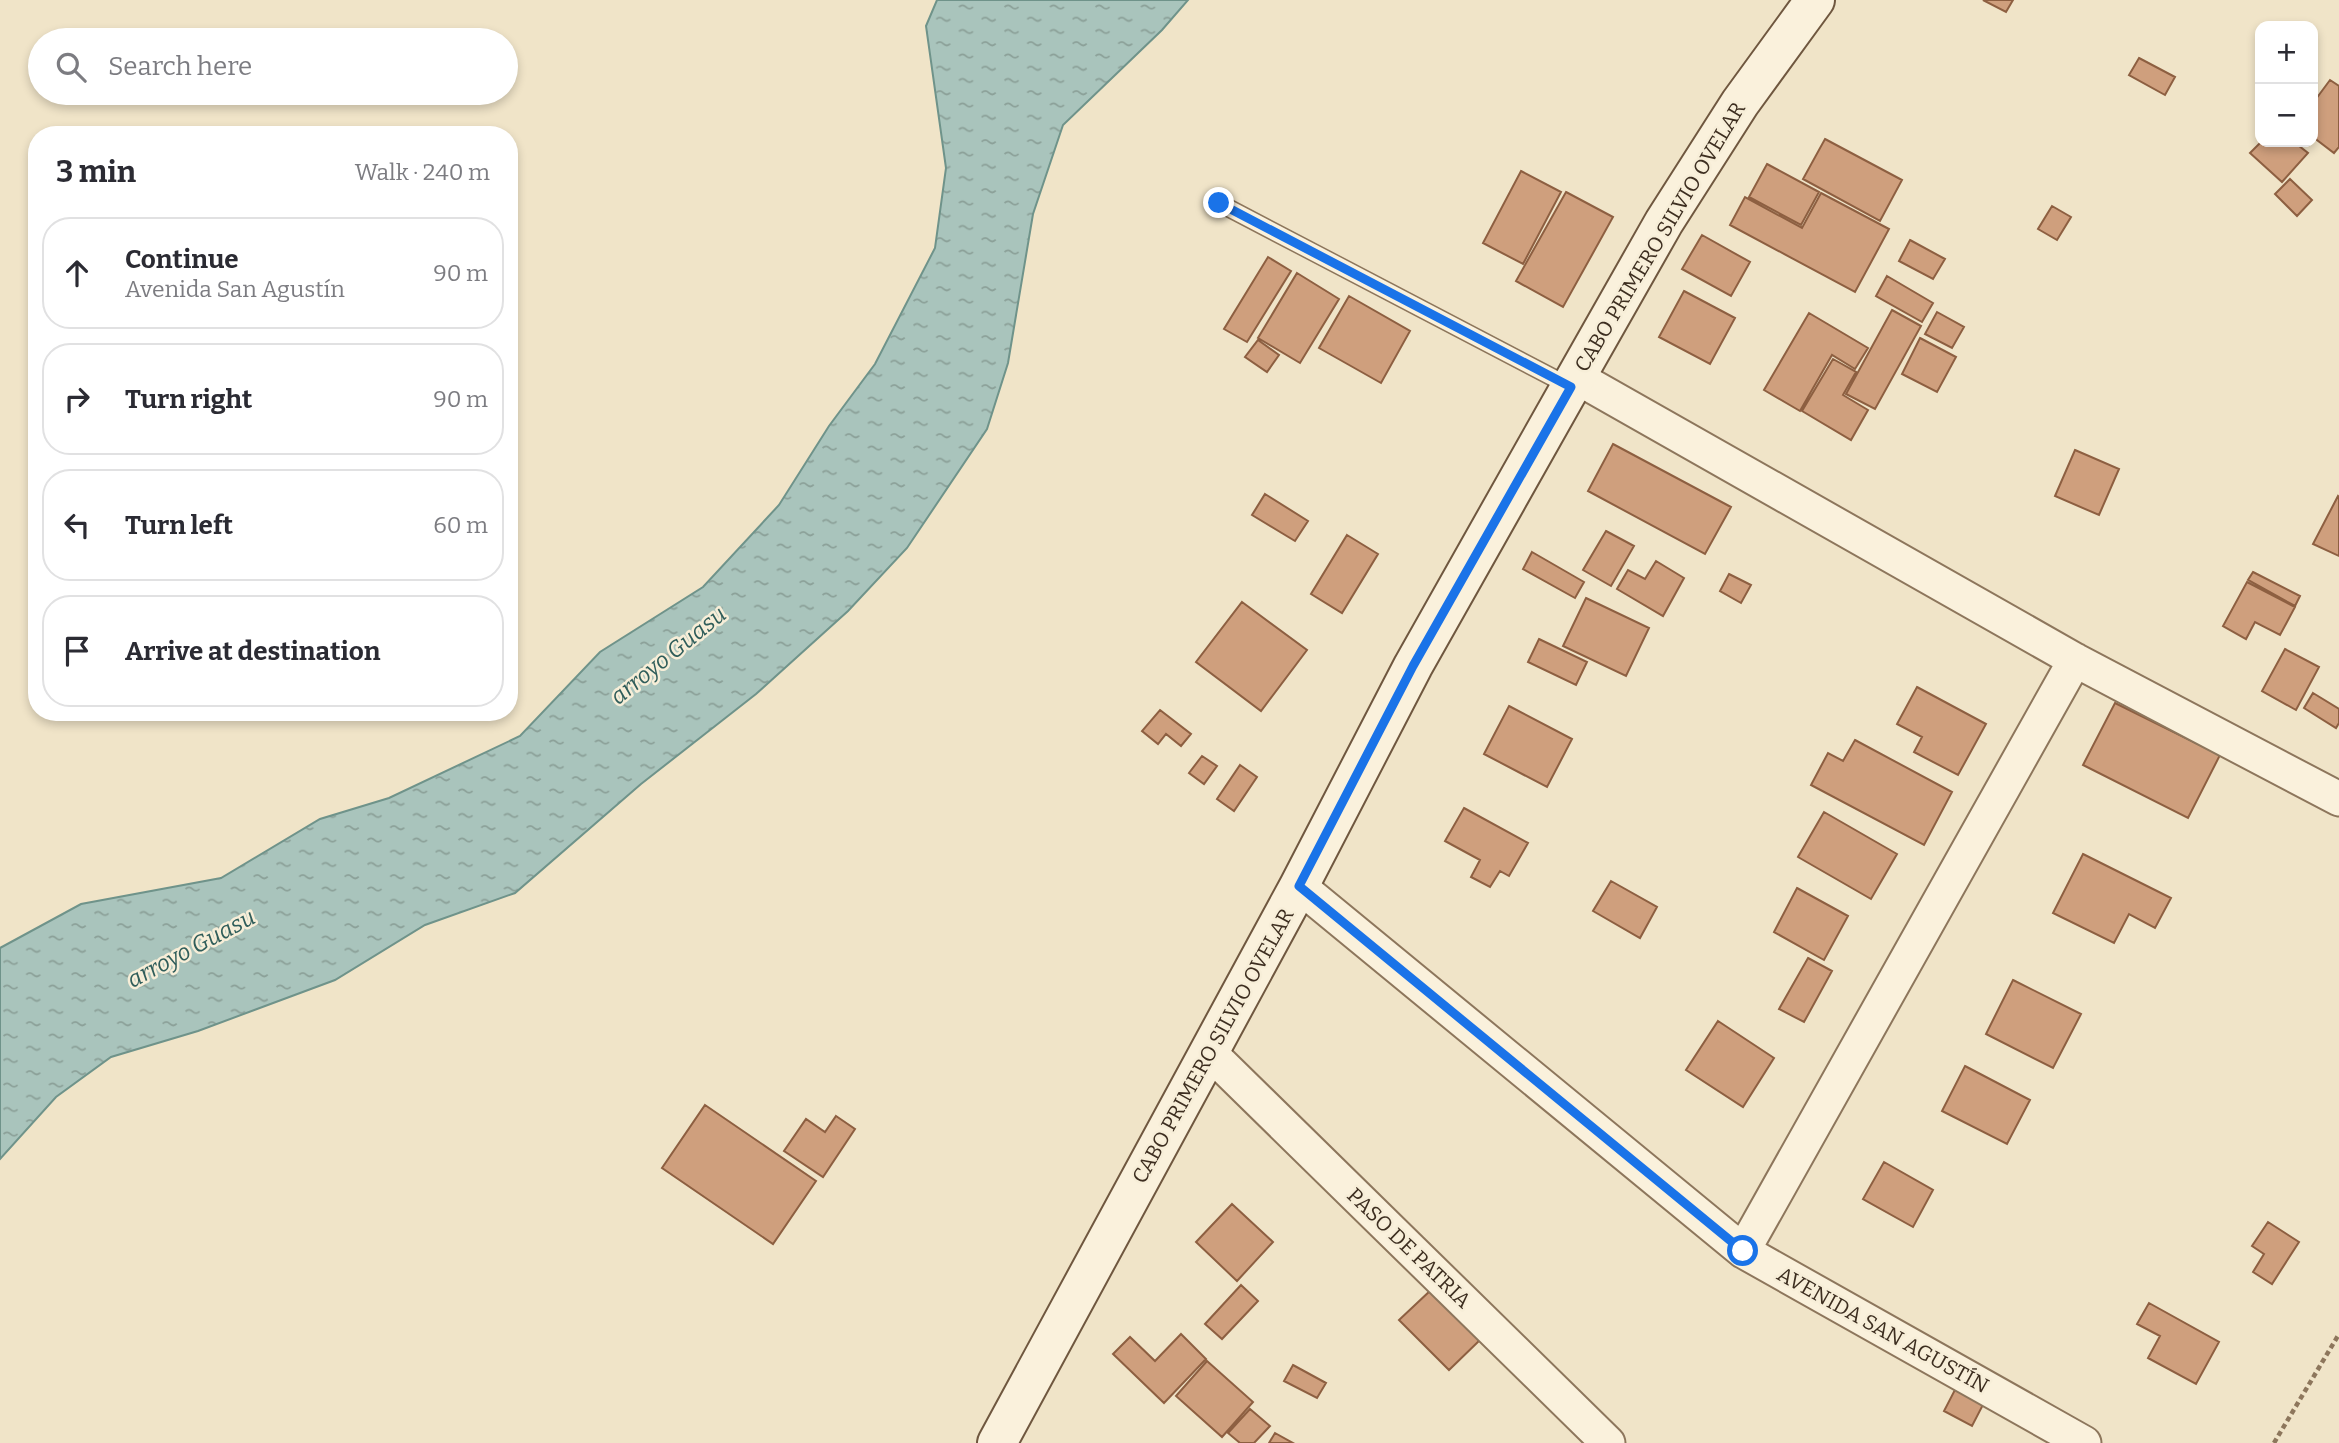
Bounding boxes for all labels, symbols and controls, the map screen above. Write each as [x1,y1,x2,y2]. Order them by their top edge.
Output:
map controls [2255,21,2318,147]
button: + [2255,21,2318,84]
search box [28,28,518,105]
icon: search [52,48,90,86]
text: Search here [108,51,252,82]
button: − [2255,84,2318,147]
street label: CABO PRIMERO SILVIO OVELAR [1569,97,1751,377]
text: 3 min [56,154,136,190]
text: Walk · 240 m [355,158,490,186]
route end [1203,187,1234,218]
text: Continue [125,244,239,275]
icon: ahead [58,254,96,292]
text: 90 m [433,259,488,287]
text: Avenida San Agustín [125,275,345,303]
icon: right [58,380,96,418]
text: Turn right [125,384,252,415]
text: 90 m [433,385,488,413]
icon: left [58,506,96,544]
text: Turn left [125,510,233,541]
text: 60 m [433,511,488,539]
water label: arroyo Guasu [604,600,732,710]
icon: arrive [58,632,96,670]
text: Arrive at destination [125,636,380,667]
water label: arroyo Guasu [122,903,260,993]
street label: CABO PRIMERO SILVIO OVELAR [1126,904,1300,1188]
street label: PASO DE PATRIA [1342,1182,1476,1314]
route start [1727,1235,1758,1266]
street label: AVENIDA SAN AGUSTÍN [1773,1261,1993,1399]

